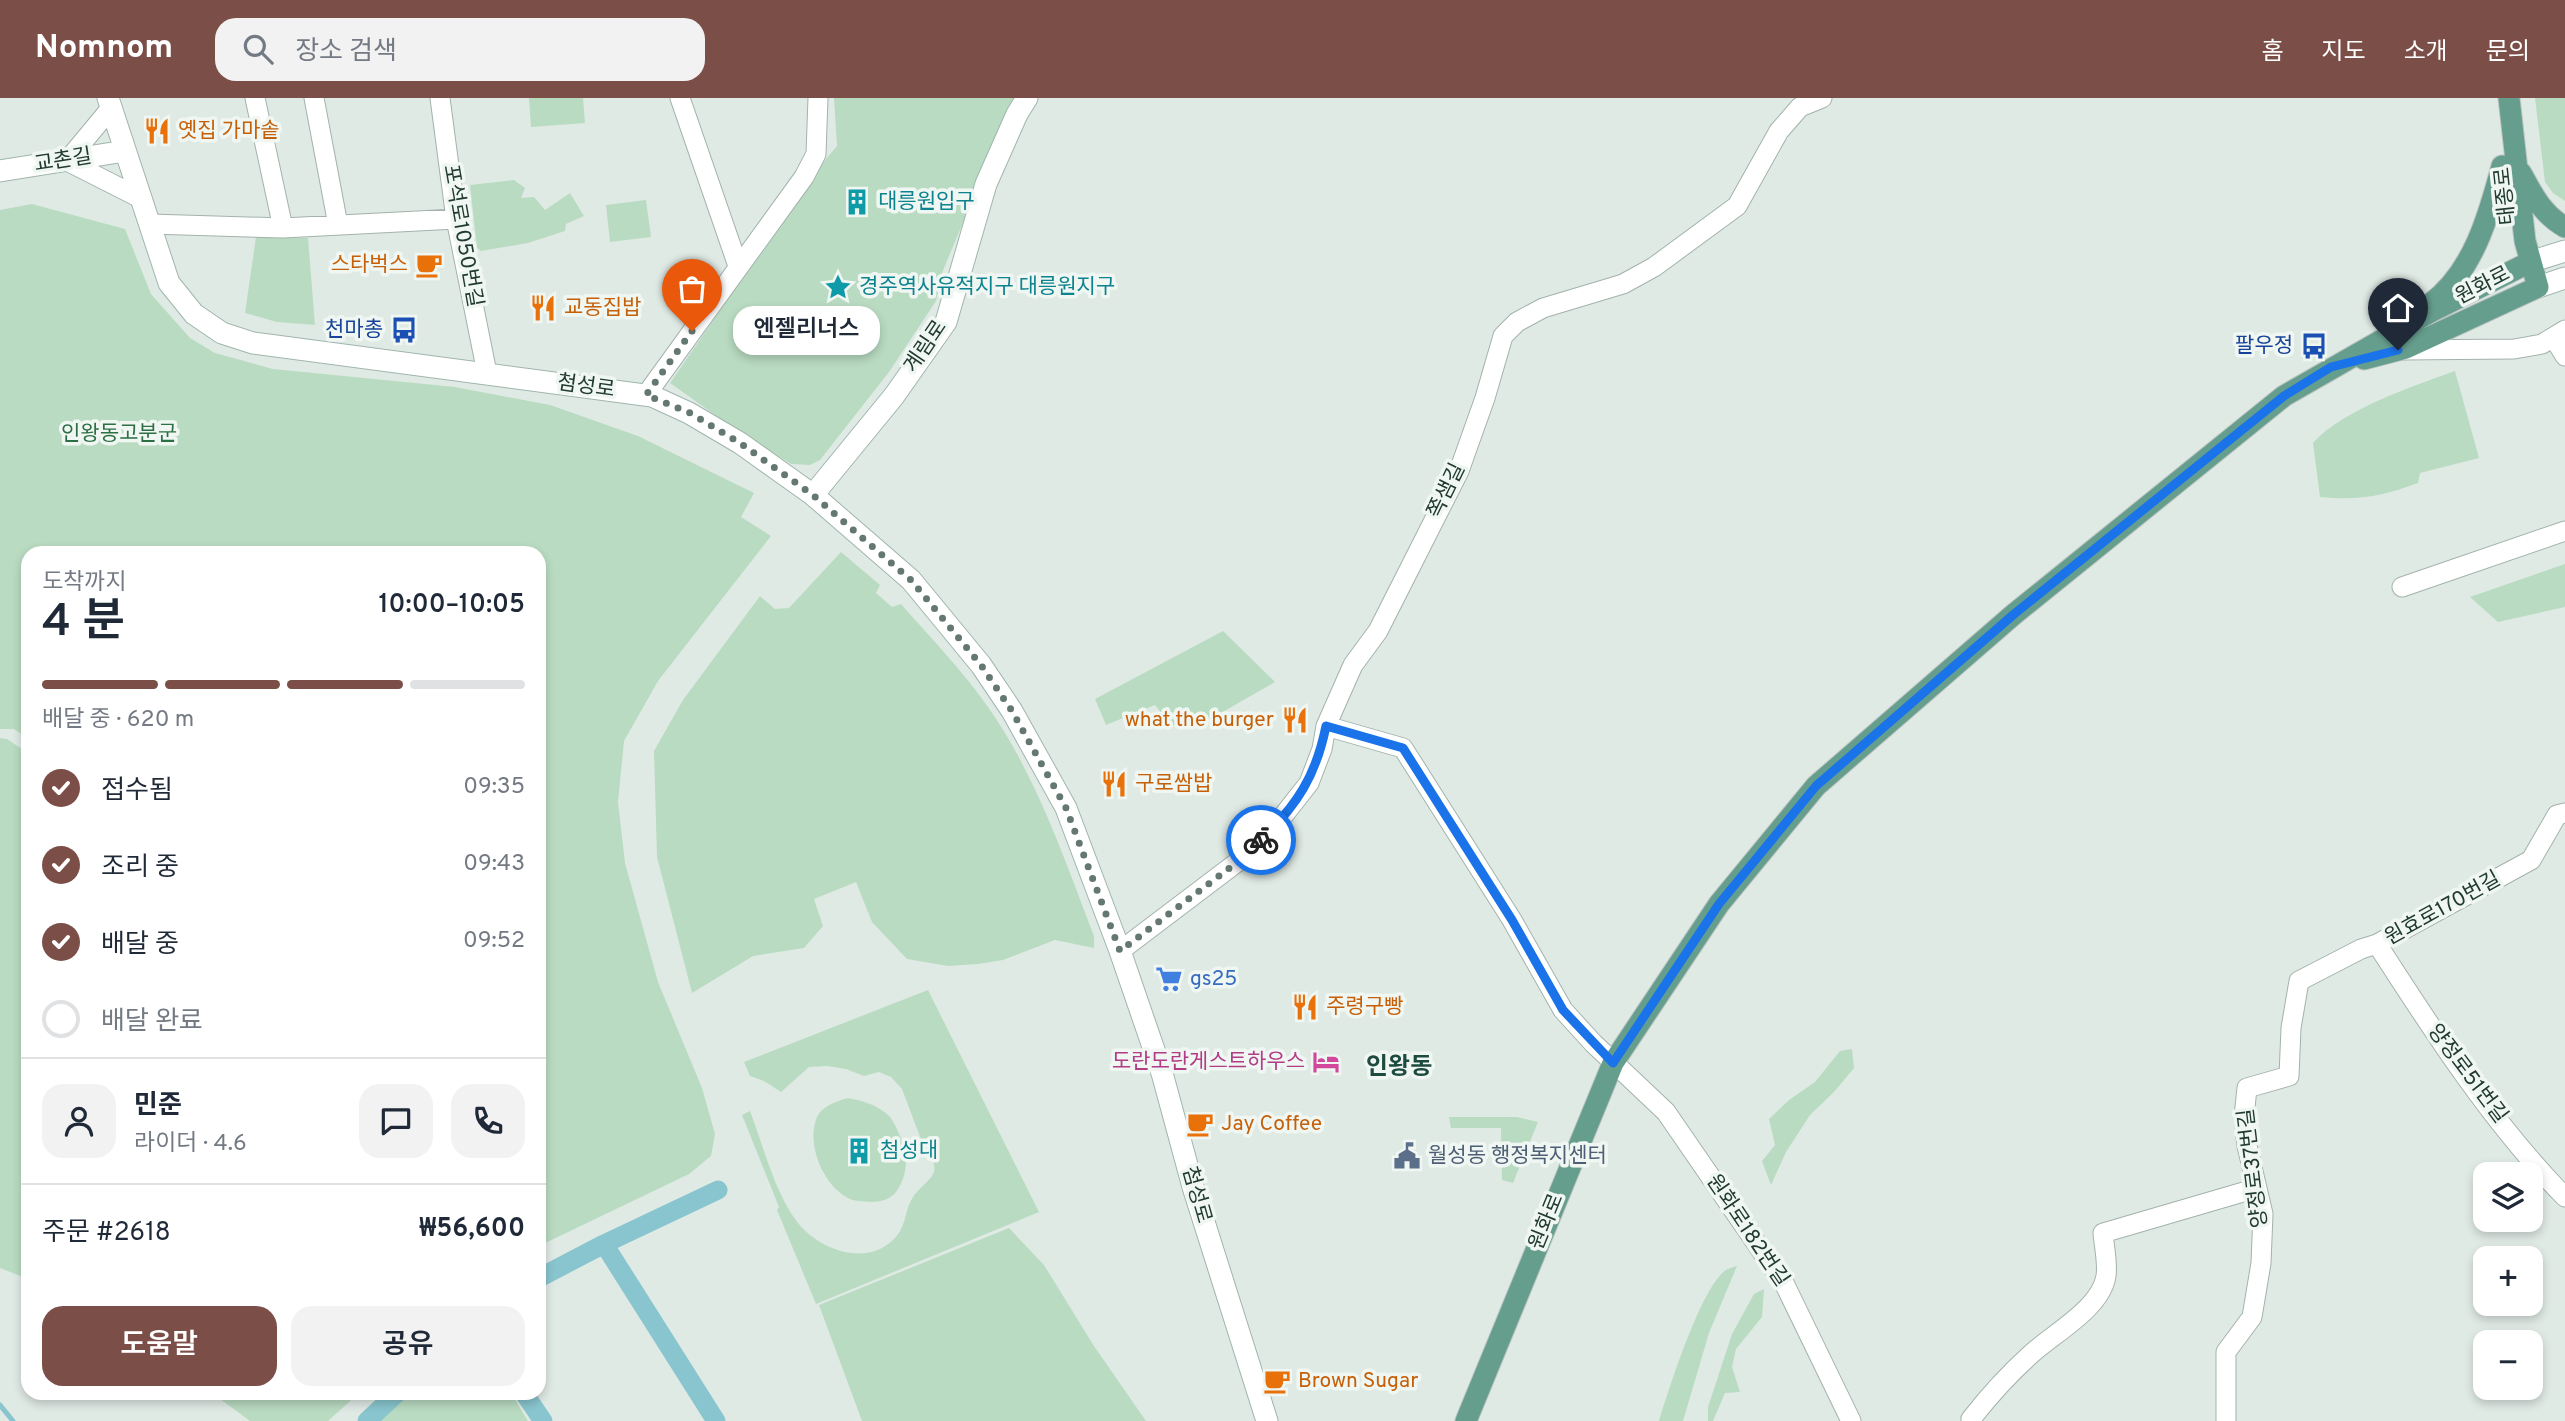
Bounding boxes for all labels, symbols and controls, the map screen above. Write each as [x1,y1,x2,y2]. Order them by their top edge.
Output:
search box [215,18,705,81]
text: Nomnom [35,28,173,70]
icon: search [239,30,277,68]
text: 장소 검색 [295,36,397,69]
text: 홈 [2261,38,2283,68]
text: 지도 [2321,38,2366,68]
text: 소개 [2404,38,2448,68]
text: 문의 [2486,38,2530,68]
restaurant icon: 옛집 가마솥 [142,116,172,146]
place label: 옛집 가마솥 [178,118,280,145]
street label: 교촌길 [32,143,94,179]
street label: 포석로1050번길 [436,163,488,309]
street label: 태종로 [2490,166,2522,226]
building icon: 대릉원입구 [842,187,872,217]
place label: 대릉원입구 [878,189,975,216]
cafe icon: 스타벅스 [414,250,444,280]
place label: 스타벅스 [331,252,408,279]
pin [662,259,722,331]
street label: 원화로 [2451,261,2515,311]
icon: bag [673,270,711,308]
place icon: 경주역사유적지구 대릉원지구 [823,272,853,302]
place label: 경주역사유적지구 대릉원지구 [859,274,1115,301]
pin [2368,278,2428,350]
icon: home [2379,289,2417,327]
restaurant icon: 교동집밥 [528,293,558,323]
place label: 교동집밥 [564,295,641,322]
callout: 엔젤리너스 [734,306,881,356]
bus stop icon: 천마총 [389,315,419,345]
street label: 계림로 [899,315,953,379]
text: 엔젤리너스 [754,316,859,345]
place label: 천마총 [325,317,383,344]
bus stop icon: 팔우정 [2299,331,2329,361]
place label: 팔우정 [2235,333,2293,360]
street label: 첨성로 [555,370,617,404]
park label: 인왕동고분군 [61,421,177,448]
street label: 쪽샘길 [1422,459,1472,523]
text: 도착까지 [42,569,127,598]
text: 10:00–10:05 [378,589,525,622]
text: 4 분 [42,594,125,653]
restaurant icon: what the burger [1280,705,1310,735]
text: 배달 중 · 620 m [42,706,194,735]
place label: what the burger [1125,707,1274,734]
icon: check [42,769,80,807]
restaurant icon: 구로쌈밥 [1099,769,1129,799]
place label: 구로쌈밥 [1135,771,1212,798]
text: 09:35 [463,773,525,802]
text: 접수됨 [101,775,173,808]
courier [1226,805,1296,875]
icon: bike [1242,821,1280,859]
icon: check [42,846,80,884]
text: 09:43 [463,850,525,879]
text: 조리 중 [101,852,179,885]
street label: 원효로170번길 [2380,866,2506,952]
icon: check [42,923,80,961]
text: 09:52 [463,927,525,956]
text: 배달 중 [101,929,179,962]
supermarket icon: gs25 [1154,964,1184,994]
place label: gs25 [1190,966,1237,993]
restaurant icon: 주령구빵 [1290,992,1320,1022]
place label: 주령구빵 [1326,994,1403,1021]
text: 배달 완료 [101,1006,203,1039]
street label: 양정로51번길 [2421,1019,2513,1129]
hotel icon: 도란도란게스트하우스 [1311,1047,1341,1077]
place label: 도란도란게스트하우스 [1112,1049,1305,1076]
district label: 인왕동 [1366,1053,1432,1083]
button: person [42,1084,116,1158]
button: chat [359,1084,433,1158]
button: phone [451,1084,525,1158]
text: 민준 [134,1090,182,1123]
street label: 양정로37번길 [2233,1107,2275,1229]
cafe icon: Jay Coffee [1185,1109,1215,1139]
place label: Jay Coffee [1221,1111,1322,1138]
text: 라이더 · 4.6 [134,1130,247,1159]
building icon: 첨성대 [844,1136,874,1166]
place label: 첨성대 [880,1138,938,1165]
public building icon: 월성동 행정복지센터 [1392,1141,1422,1171]
place label: 월성동 행정복지센터 [1428,1143,1607,1170]
map controls [2473,1162,2543,1400]
button: layers [2473,1162,2543,1232]
street label: 첨성로 [1175,1163,1217,1227]
street label: 원화로182번길 [1700,1170,1794,1292]
street label: 원화로 [1524,1190,1570,1254]
text: ₩56,600 [419,1213,525,1246]
text: 주문 #2618 [42,1217,171,1250]
button: + [2473,1246,2543,1316]
button: 도움말 [42,1306,277,1386]
button: 공유 [291,1306,525,1386]
button: − [2473,1330,2543,1400]
cafe icon: Brown Sugar [1262,1366,1292,1396]
place label: Brown Sugar [1298,1368,1418,1395]

